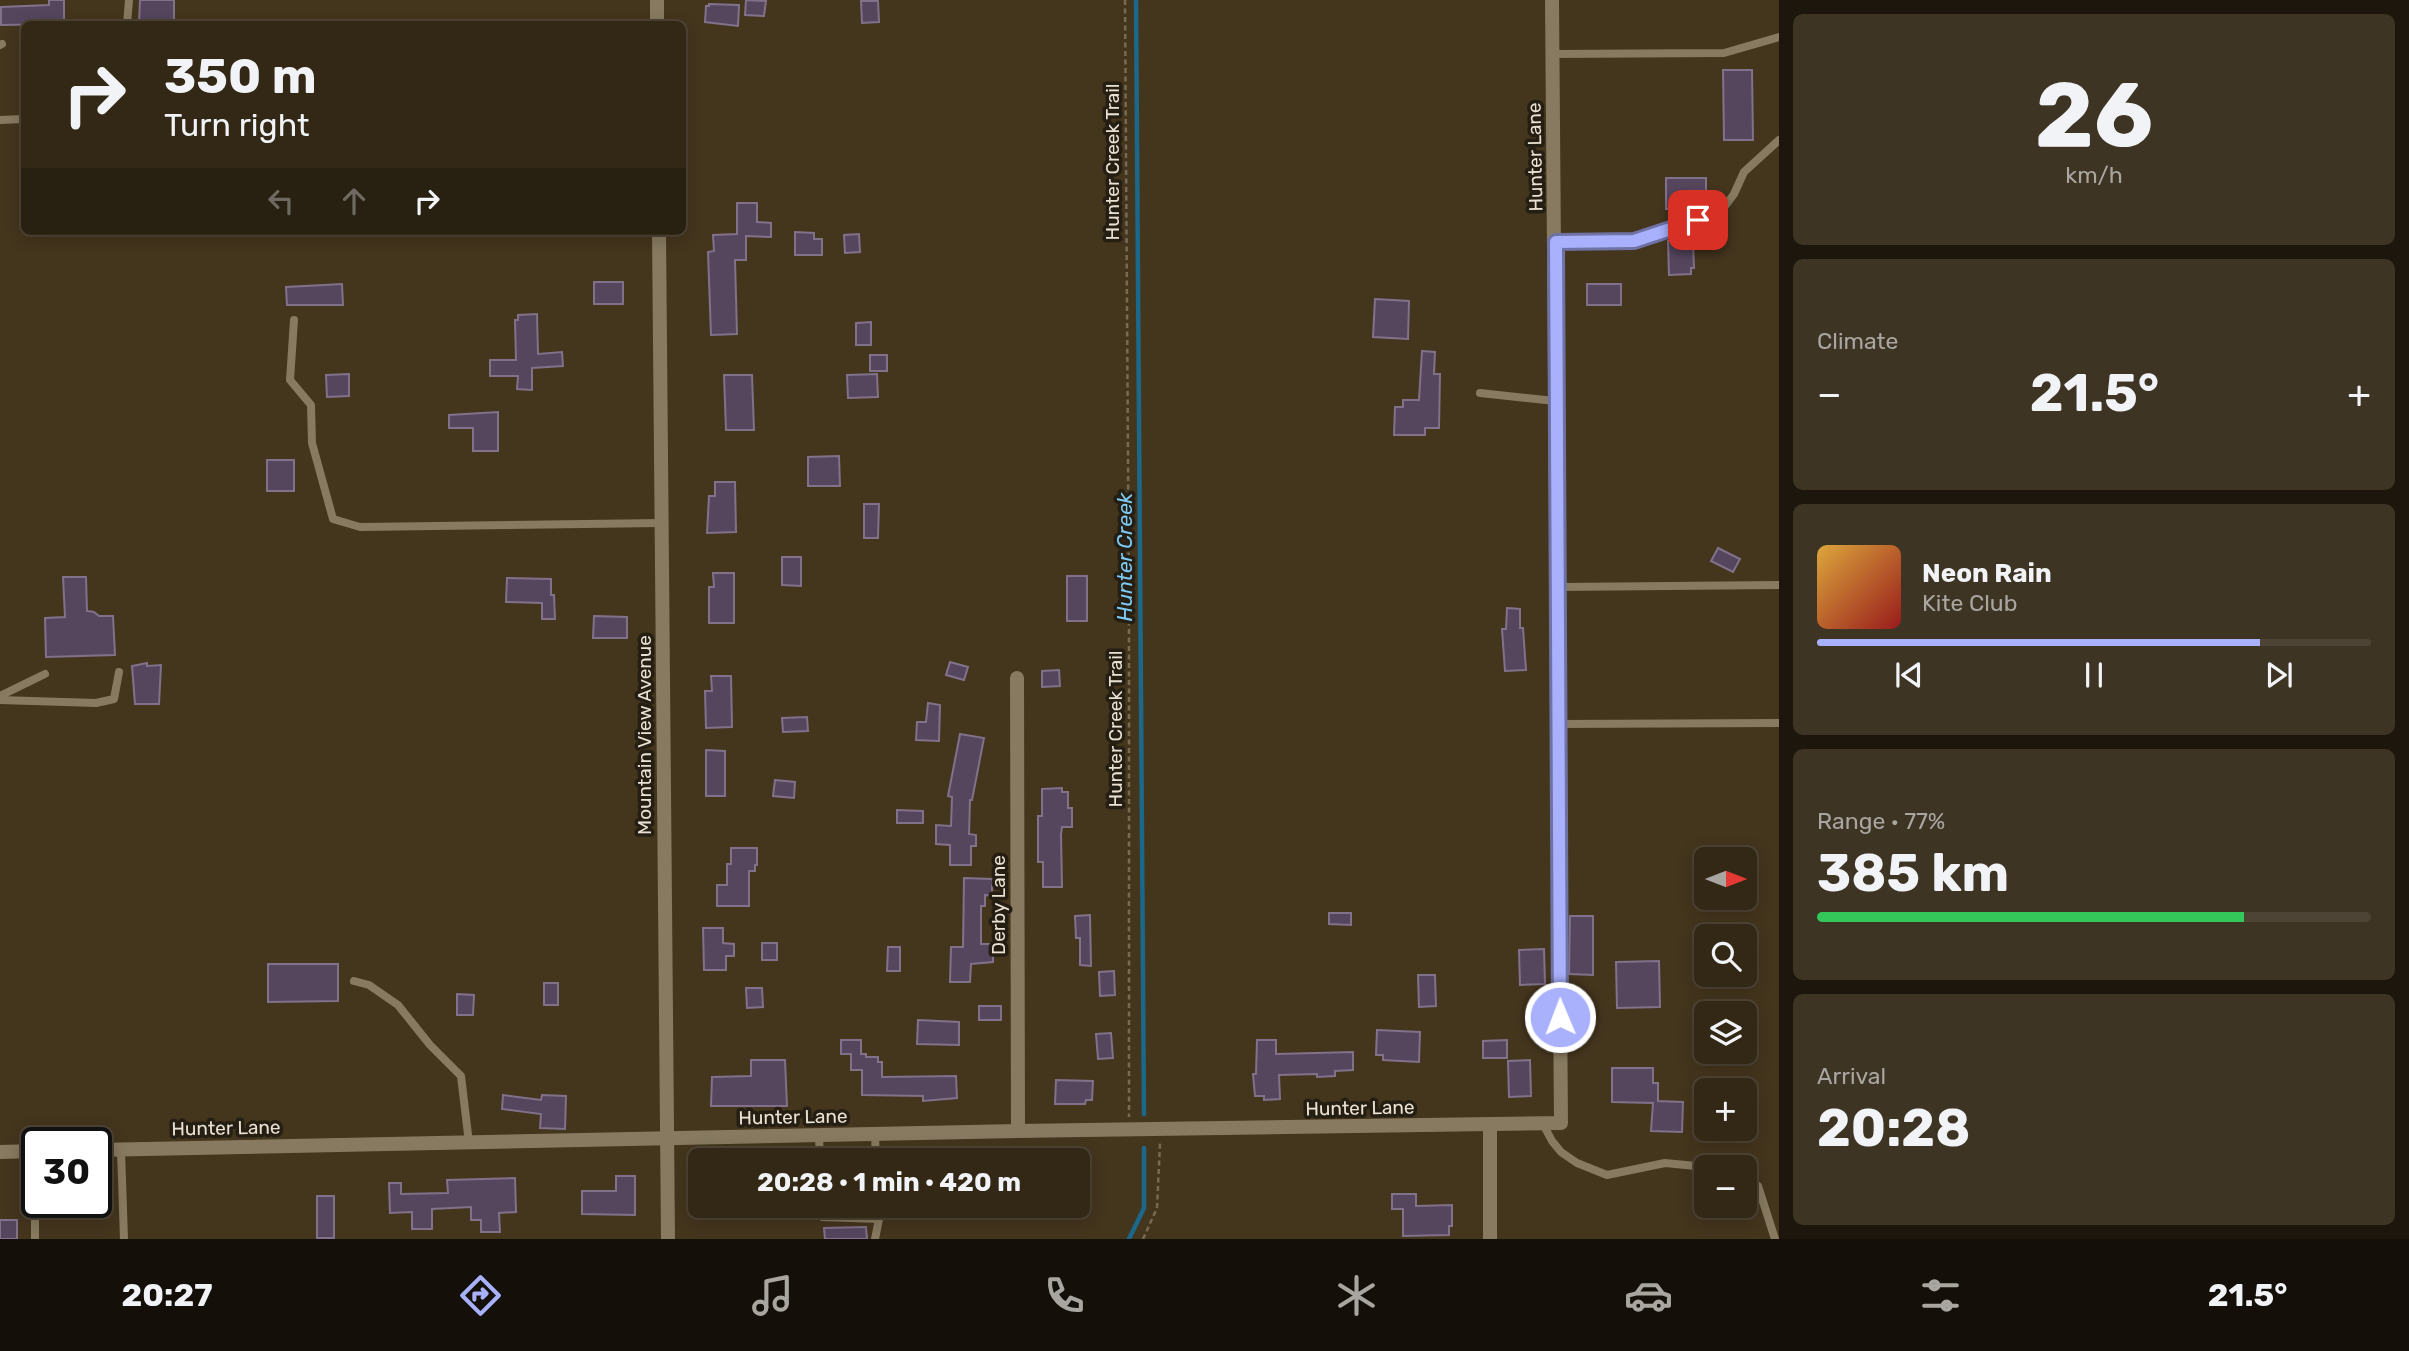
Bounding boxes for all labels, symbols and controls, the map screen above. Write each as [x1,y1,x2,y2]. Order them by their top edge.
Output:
text: 350 m [164,47,317,105]
icon: right [49,49,140,140]
text: 26 [2035,61,2153,169]
street label: Hunter Creek Trail [1101,84,1124,240]
street label: Hunter Lane [1523,102,1547,212]
text: Turn right [164,106,309,144]
text: km/h [2065,161,2123,189]
icon: left [262,182,300,220]
icon: ahead [335,182,373,220]
icon: right [408,182,446,220]
pin [1668,190,1728,250]
icon: arrive [1679,201,1717,239]
text: Climate [1817,327,1898,355]
text: 21.5° [2030,362,2159,424]
text: − [1817,371,1842,417]
text: + [2347,371,2371,417]
water label: Hunter Creek [1112,491,1137,621]
text: Neon Rain [1922,558,2052,589]
text: Kite Club [1922,589,2017,617]
street label: Mountain View Avenue [633,635,656,835]
street label: Hunter Creek Trail [1104,651,1127,807]
icon: previous [1890,656,1928,694]
icon: pause [2075,656,2113,694]
icon: next [2260,656,2298,694]
text: Range · 77% [1817,807,1945,835]
text: 385 km [1817,842,2009,904]
north arrow [1694,847,1757,910]
map controls [1694,847,1757,1218]
street label: Derby Lane [987,855,1010,955]
button: search [1694,924,1757,987]
position arrow [1523,980,1597,1054]
button: layers [1694,1001,1757,1064]
text: Arrival [1817,1062,1886,1090]
button: + [1694,1078,1757,1141]
street label: Hunter Lane [1305,1096,1415,1120]
text: 20:28 [1817,1097,1970,1159]
street label: Hunter Lane [738,1105,848,1129]
street label: Hunter Lane [171,1116,281,1140]
speed limit sign: 30 [21,1127,112,1218]
button: − [1694,1155,1757,1218]
text: 20:28 · 1 min · 420 m [757,1167,1021,1198]
icon: directions [456,1271,505,1320]
icon: music [748,1271,797,1320]
icon: phone [1040,1271,1089,1320]
icon: climate [1332,1271,1381,1320]
icon: car [1624,1271,1673,1320]
icon: filters [1916,1271,1965,1320]
text: 20:27 [122,1276,213,1314]
text: 21.5° [2208,1276,2287,1314]

